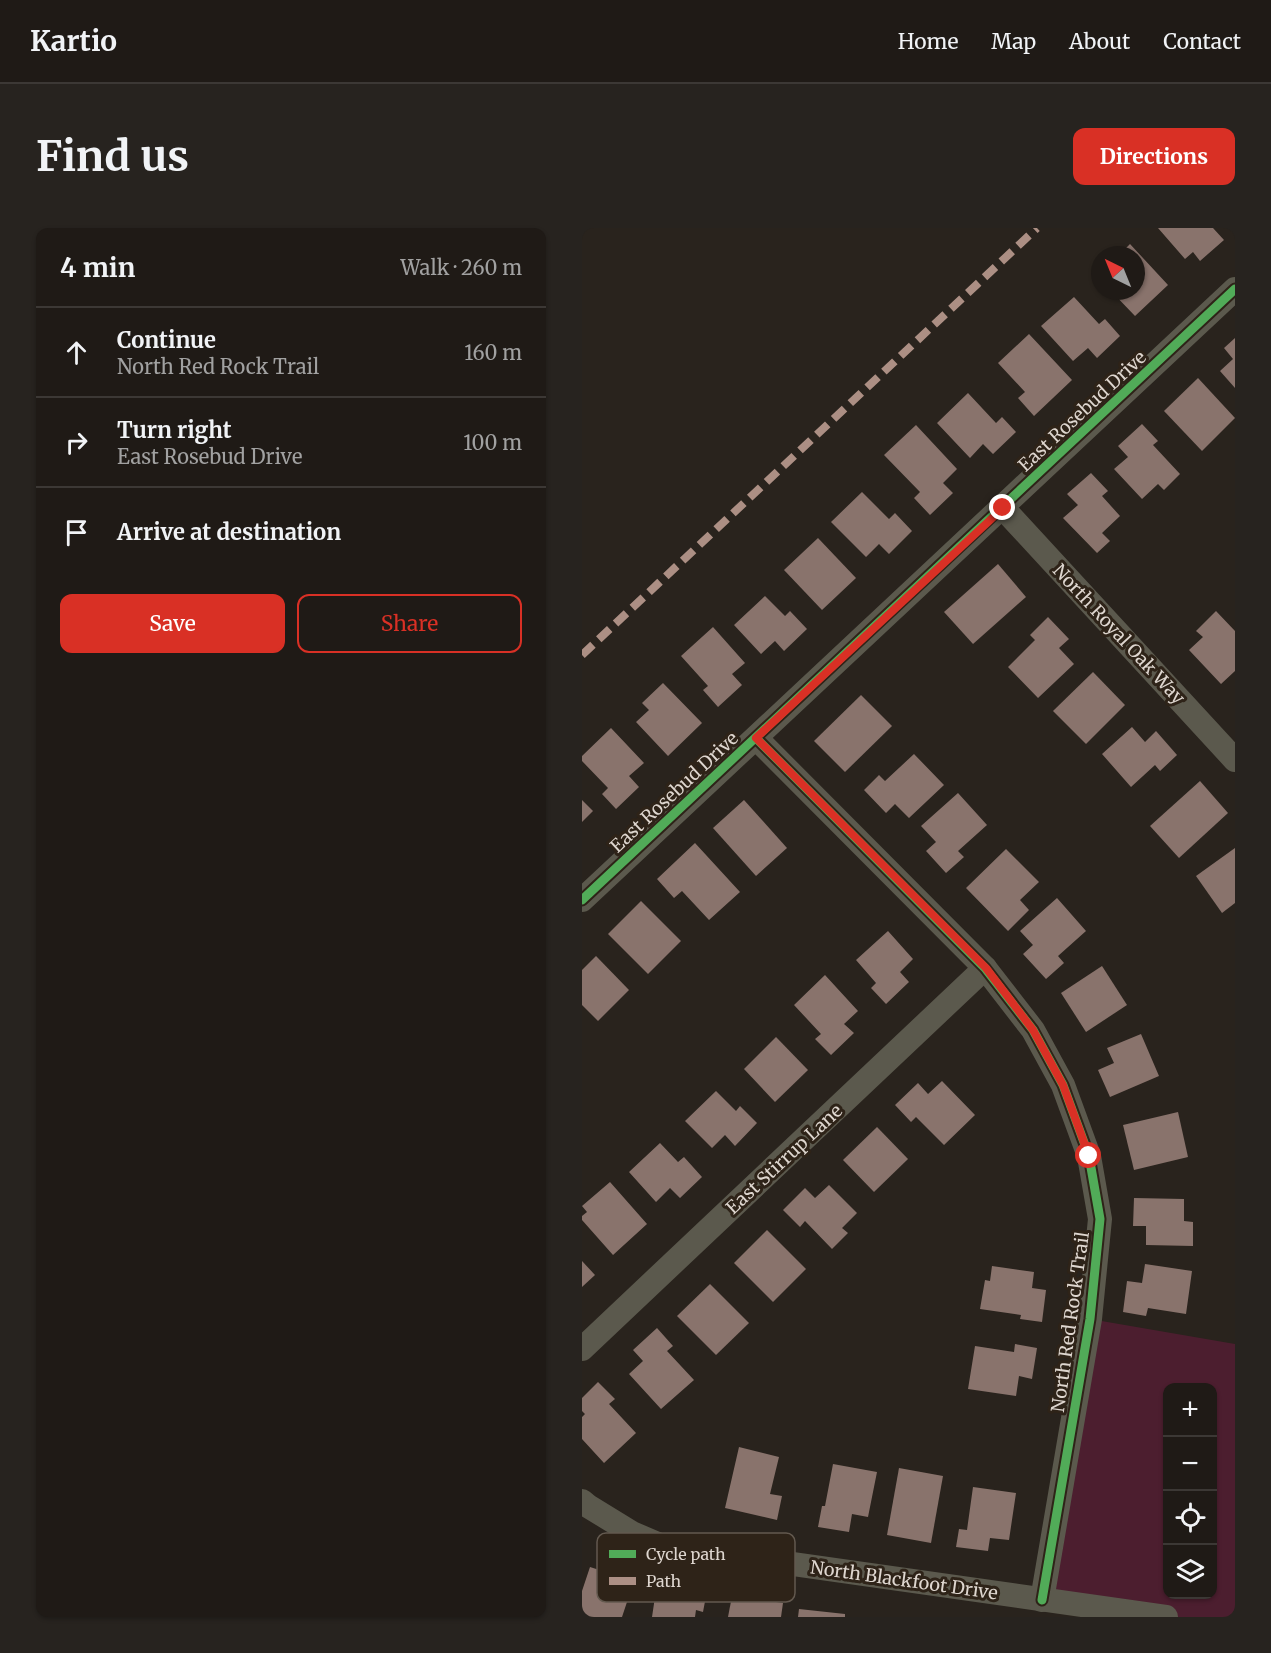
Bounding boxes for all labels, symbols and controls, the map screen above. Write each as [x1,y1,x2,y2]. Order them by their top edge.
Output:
text: Kartio [30,23,117,59]
text: Home [898,28,958,55]
text: Map [991,28,1036,55]
text: About [1069,28,1130,55]
text: Contact [1163,28,1241,55]
button: Directions [1073,128,1235,185]
text: Find us [36,130,189,182]
north arrow [1091,246,1145,300]
text: 4 min [60,251,135,284]
text: Walk · 260 m [400,255,522,280]
text: Continue [117,326,216,354]
icon: ahead [60,336,93,369]
text: 160 m [464,340,522,365]
street label: East Rosebud Drive [1013,346,1151,476]
text: North Red Rock Trail [117,354,319,379]
text: Turn right [117,416,231,444]
icon: right [60,426,93,459]
text: 100 m [463,430,522,455]
text: East Rosebud Drive [117,444,302,469]
route end [989,494,1015,520]
icon: arrive [60,516,93,549]
text: Arrive at destination [117,518,341,546]
street label: North Royal Oak Way [1048,559,1190,709]
button: Save [60,594,285,653]
button: Share [297,594,522,653]
street label: East Rosebud Drive [605,727,743,857]
street label: East Stirrup Lane [721,1099,847,1219]
route start [1075,1142,1101,1168]
street label: North Red Rock Trail [1046,1230,1094,1414]
map controls [1163,1383,1217,1599]
button: + [1163,1383,1217,1437]
button: − [1163,1437,1217,1491]
button: locate [1163,1491,1217,1545]
legend [597,1533,795,1602]
text: Cycle path [646,1544,726,1564]
button: layers [1163,1545,1217,1599]
street label: North Blackfoot Drive [809,1555,999,1605]
text: Path [646,1571,682,1591]

